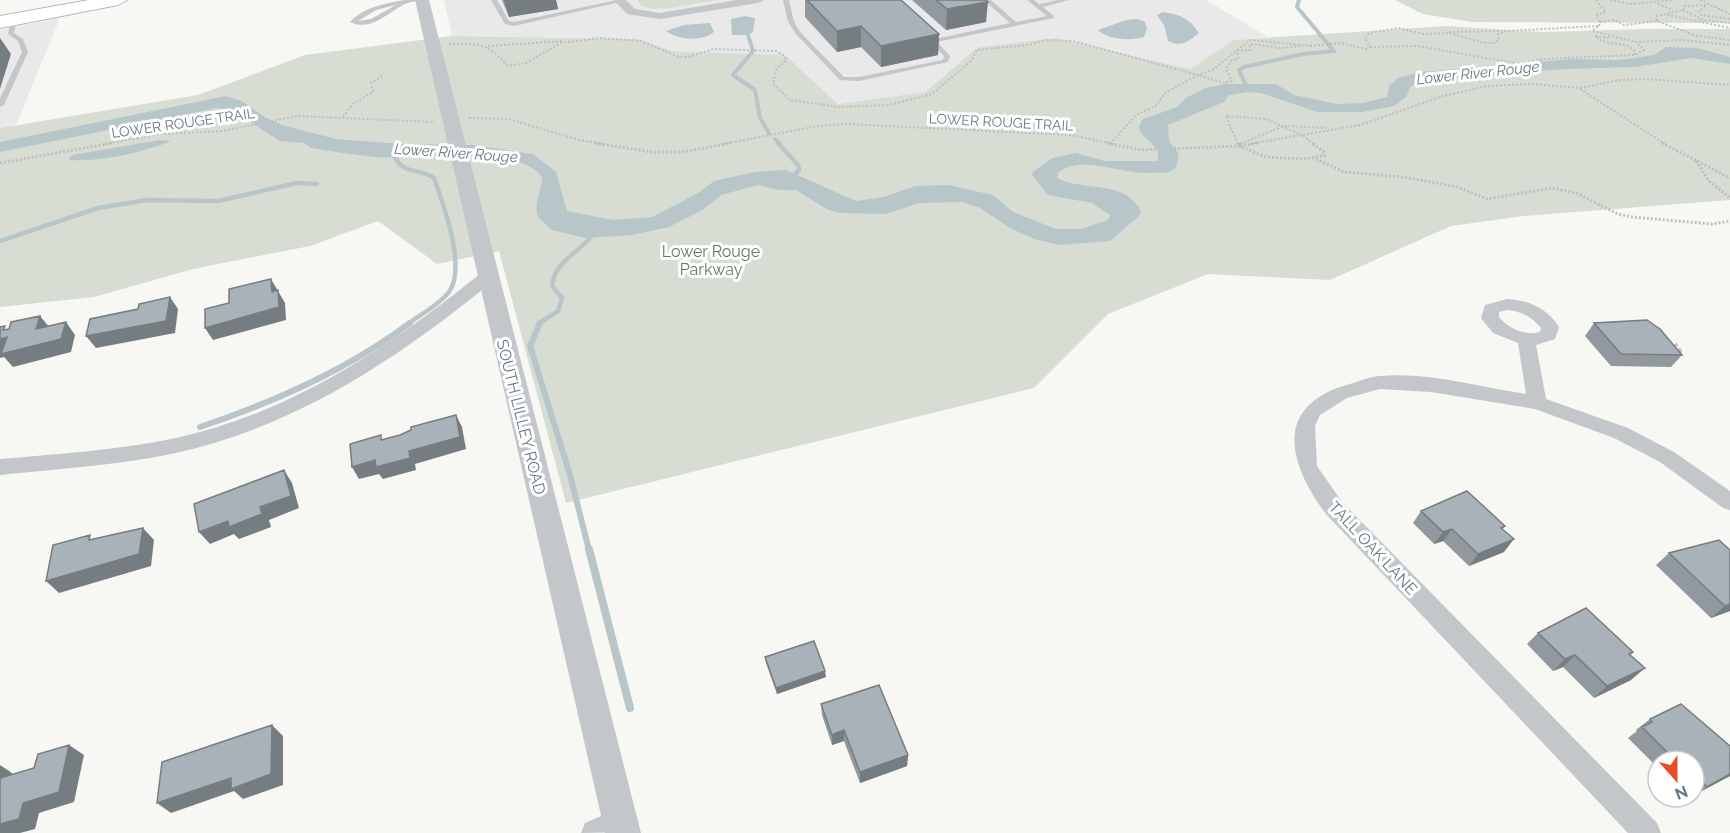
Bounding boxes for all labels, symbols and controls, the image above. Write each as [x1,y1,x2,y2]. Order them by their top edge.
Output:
water label: Lower River Rouge [1415,58,1541,88]
street label: LOWER ROUGE TRAIL [110,105,256,141]
street label: LOWER ROUGE TRAIL [928,110,1074,134]
water label: Lower River Rouge [394,140,518,166]
park label: Lower Rouge Parkway [662,242,760,279]
street label: SOUTH LILLEY ROAD [493,337,549,497]
street label: TALL OAK LANE [1325,497,1421,599]
north arrow [1646,749,1706,809]
text: N [1672,781,1690,804]

